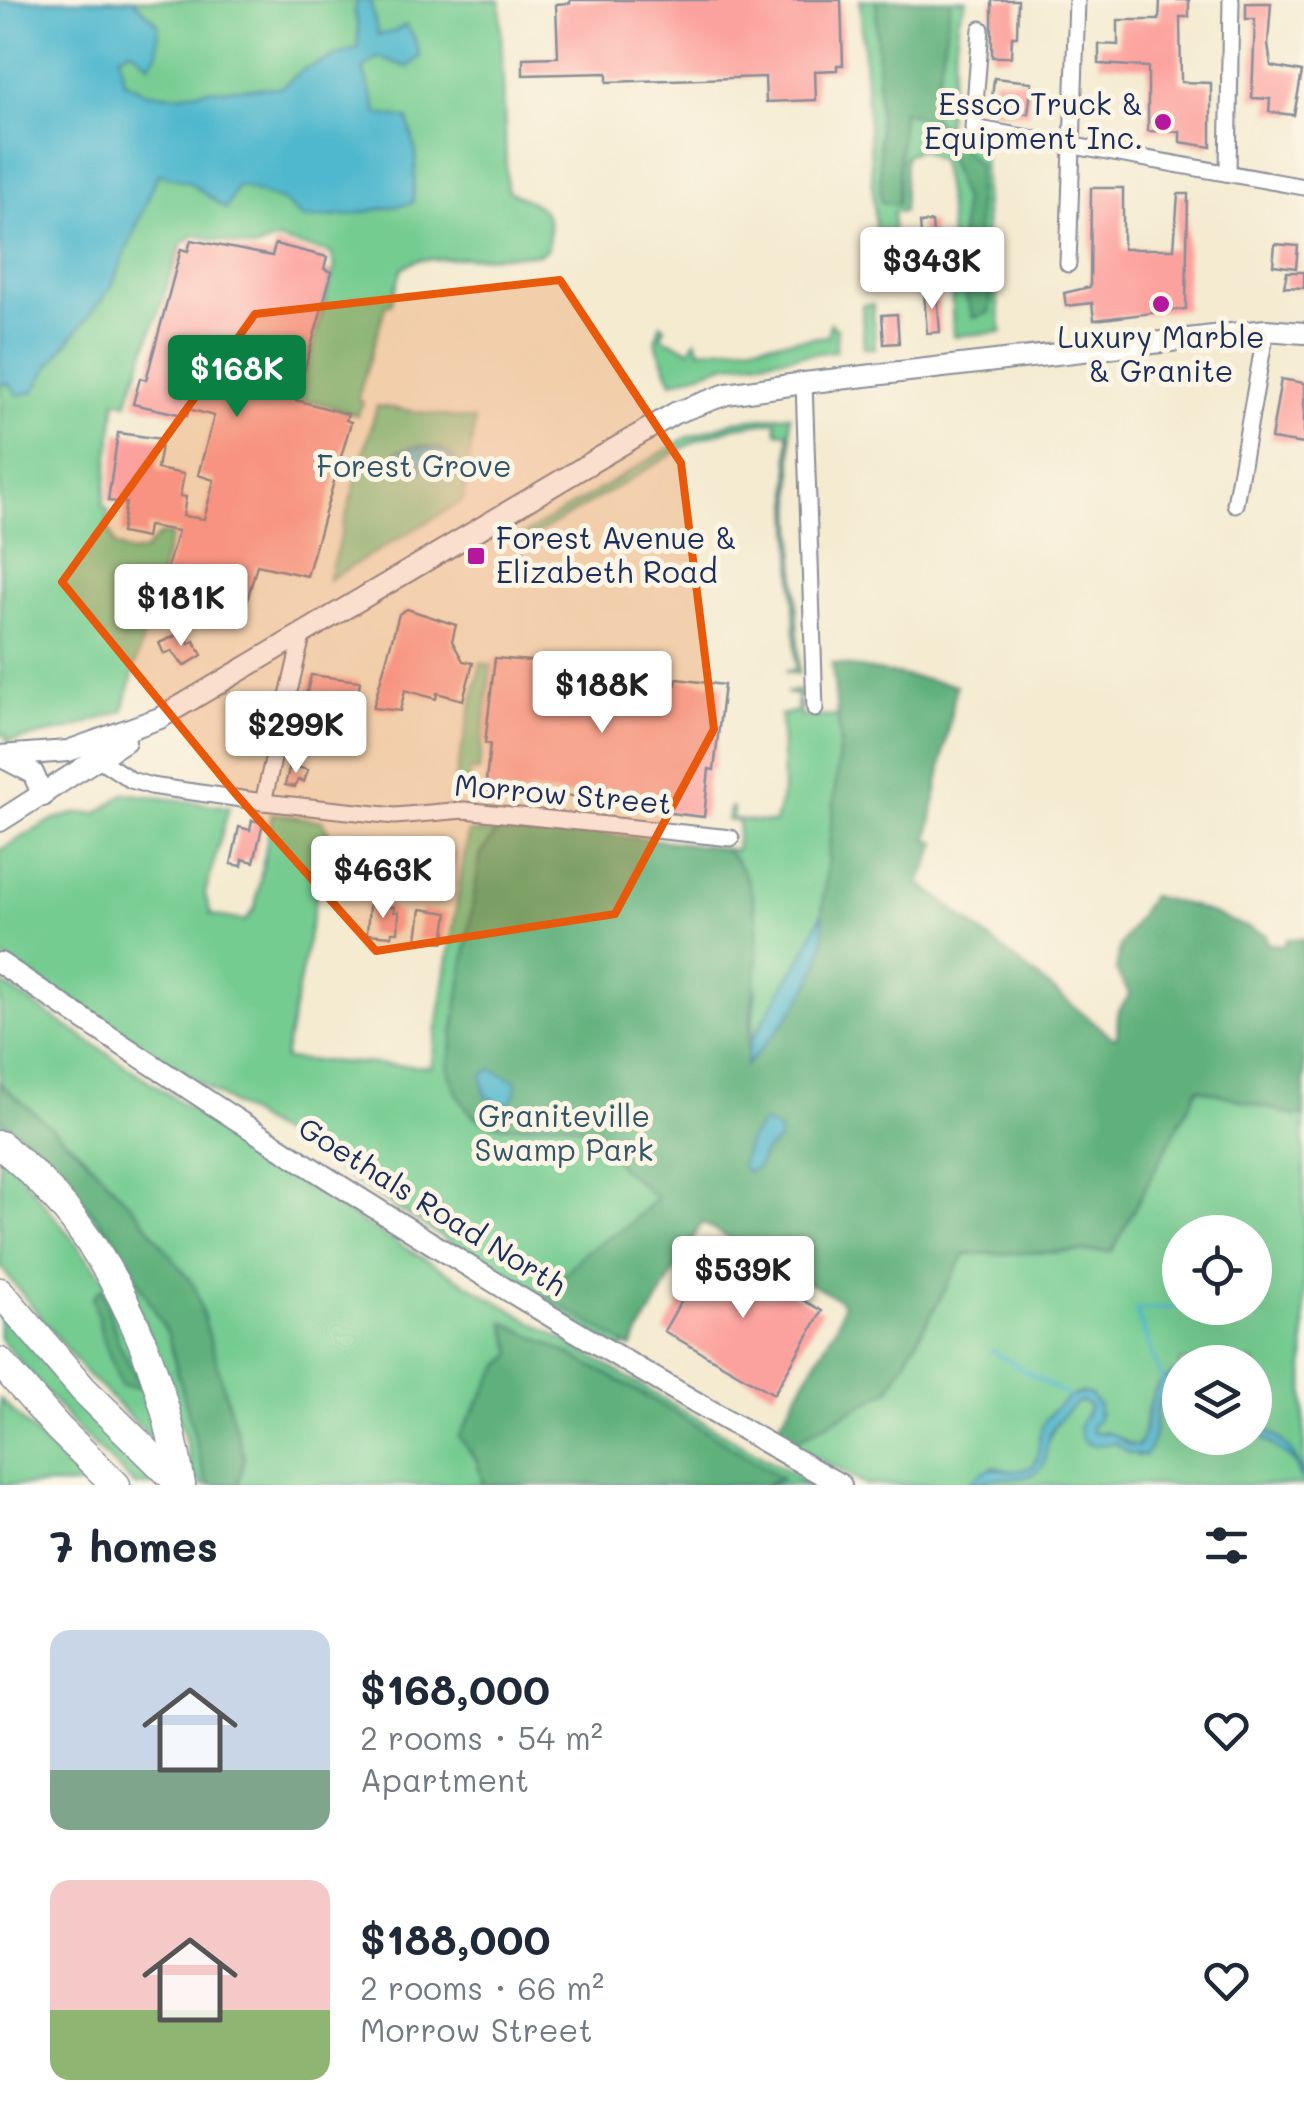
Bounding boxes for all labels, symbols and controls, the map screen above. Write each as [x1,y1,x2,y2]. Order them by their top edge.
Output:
place label: Essco Truck & Equipment Inc. [924,83,1143,157]
marker: Essco Truck & Equipment Inc. [1152,111,1174,133]
pin: $343K [862,227,1002,312]
text: $343K [882,238,982,280]
marker: Luxury Marble & Granite [1150,293,1172,315]
place label: Luxury Marble & Granite [1057,316,1265,390]
pin: $168K [167,335,307,420]
text: $168K [190,346,284,388]
park label: Forest Grove [316,445,512,485]
place label: Forest Avenue & Elizabeth Road [496,517,737,591]
marker: Forest Avenue & Elizabeth Road [465,545,487,567]
pin: $181K [111,564,251,649]
text: $181K [136,575,226,617]
pin: $188K [532,651,672,736]
text: $188K [555,662,649,704]
pin: $299K [226,691,366,776]
text: $299K [247,702,345,744]
street label: Morrow Street [453,764,673,822]
pin: $463K [313,836,453,921]
text: $463K [333,847,433,889]
park label: Graniteville Swamp Park [475,1095,653,1169]
street label: Goethals Road North [292,1107,574,1304]
map controls [1162,1215,1272,1455]
button: locate [1162,1215,1272,1325]
pin: $539K [673,1236,813,1321]
text: $539K [694,1247,792,1289]
button: layers [1162,1345,1272,1455]
text: 7 homes [50,1518,218,1573]
icon: filters [1199,1518,1254,1573]
text: $168,000 [360,1661,550,1716]
icon: home [130,1670,250,1790]
icon: heart [1199,1703,1254,1758]
text: 2 rooms · 54 m² [360,1716,603,1758]
text: Apartment [360,1758,529,1800]
text: $188,000 [360,1911,551,1966]
icon: home [130,1920,250,2040]
icon: heart [1199,1953,1254,2008]
text: 2 rooms · 66 m² [360,1966,604,2008]
text: Morrow Street [360,2008,593,2050]

